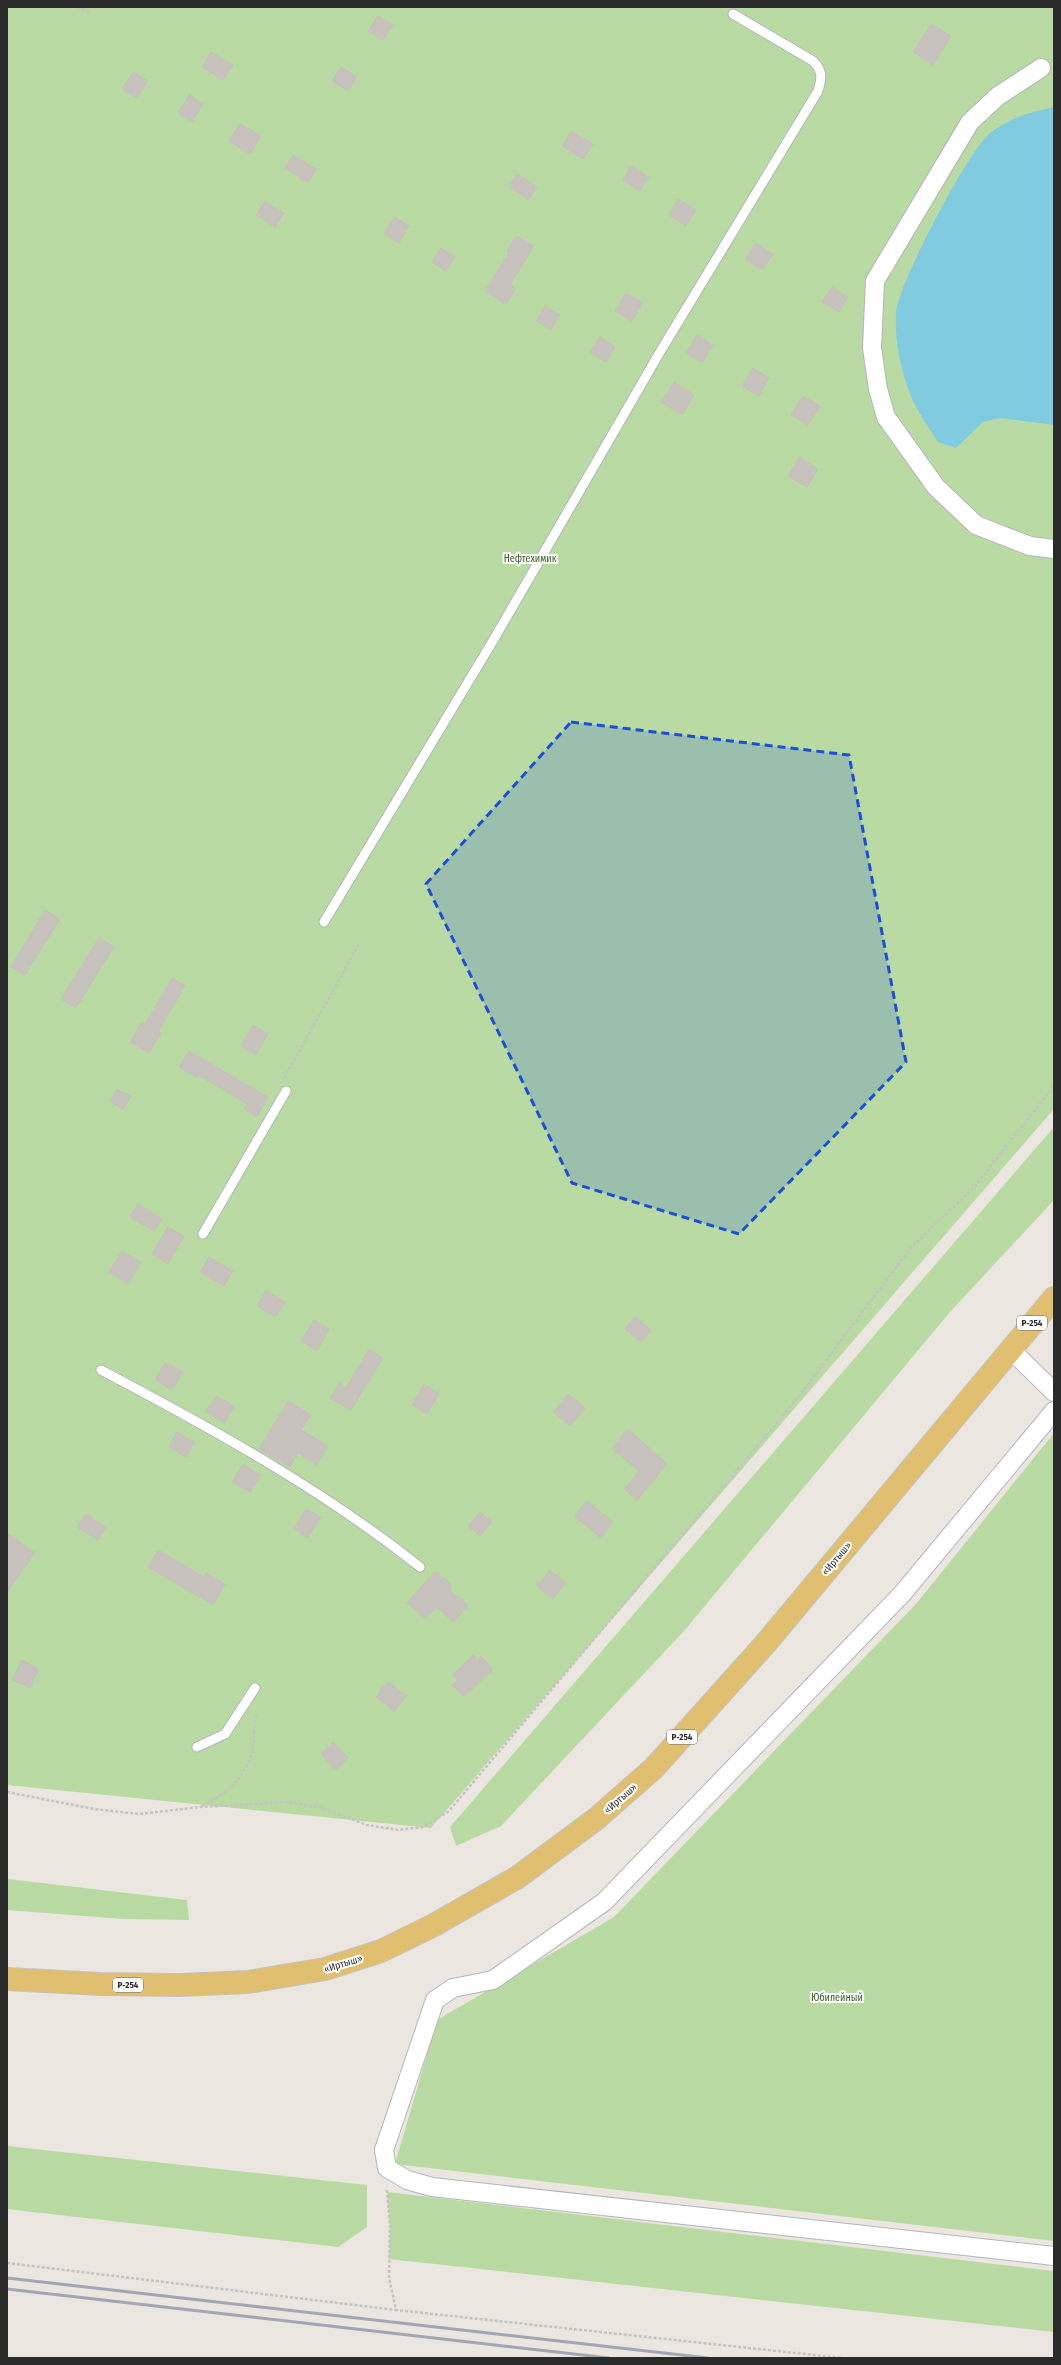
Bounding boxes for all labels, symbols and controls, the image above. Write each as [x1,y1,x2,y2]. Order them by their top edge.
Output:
park label: Нефтехимик [504,553,557,565]
road number: Р-254 [1017,1316,1047,1330]
street label: «Иртыш» [819,1540,854,1578]
road number: Р-254 [667,1730,697,1744]
street label: «Иртыш» [602,1781,640,1816]
street label: «Иртыш» [323,1952,364,1976]
road number: Р-254 [113,1978,143,1992]
park label: Юбилейный [811,1992,863,2004]

